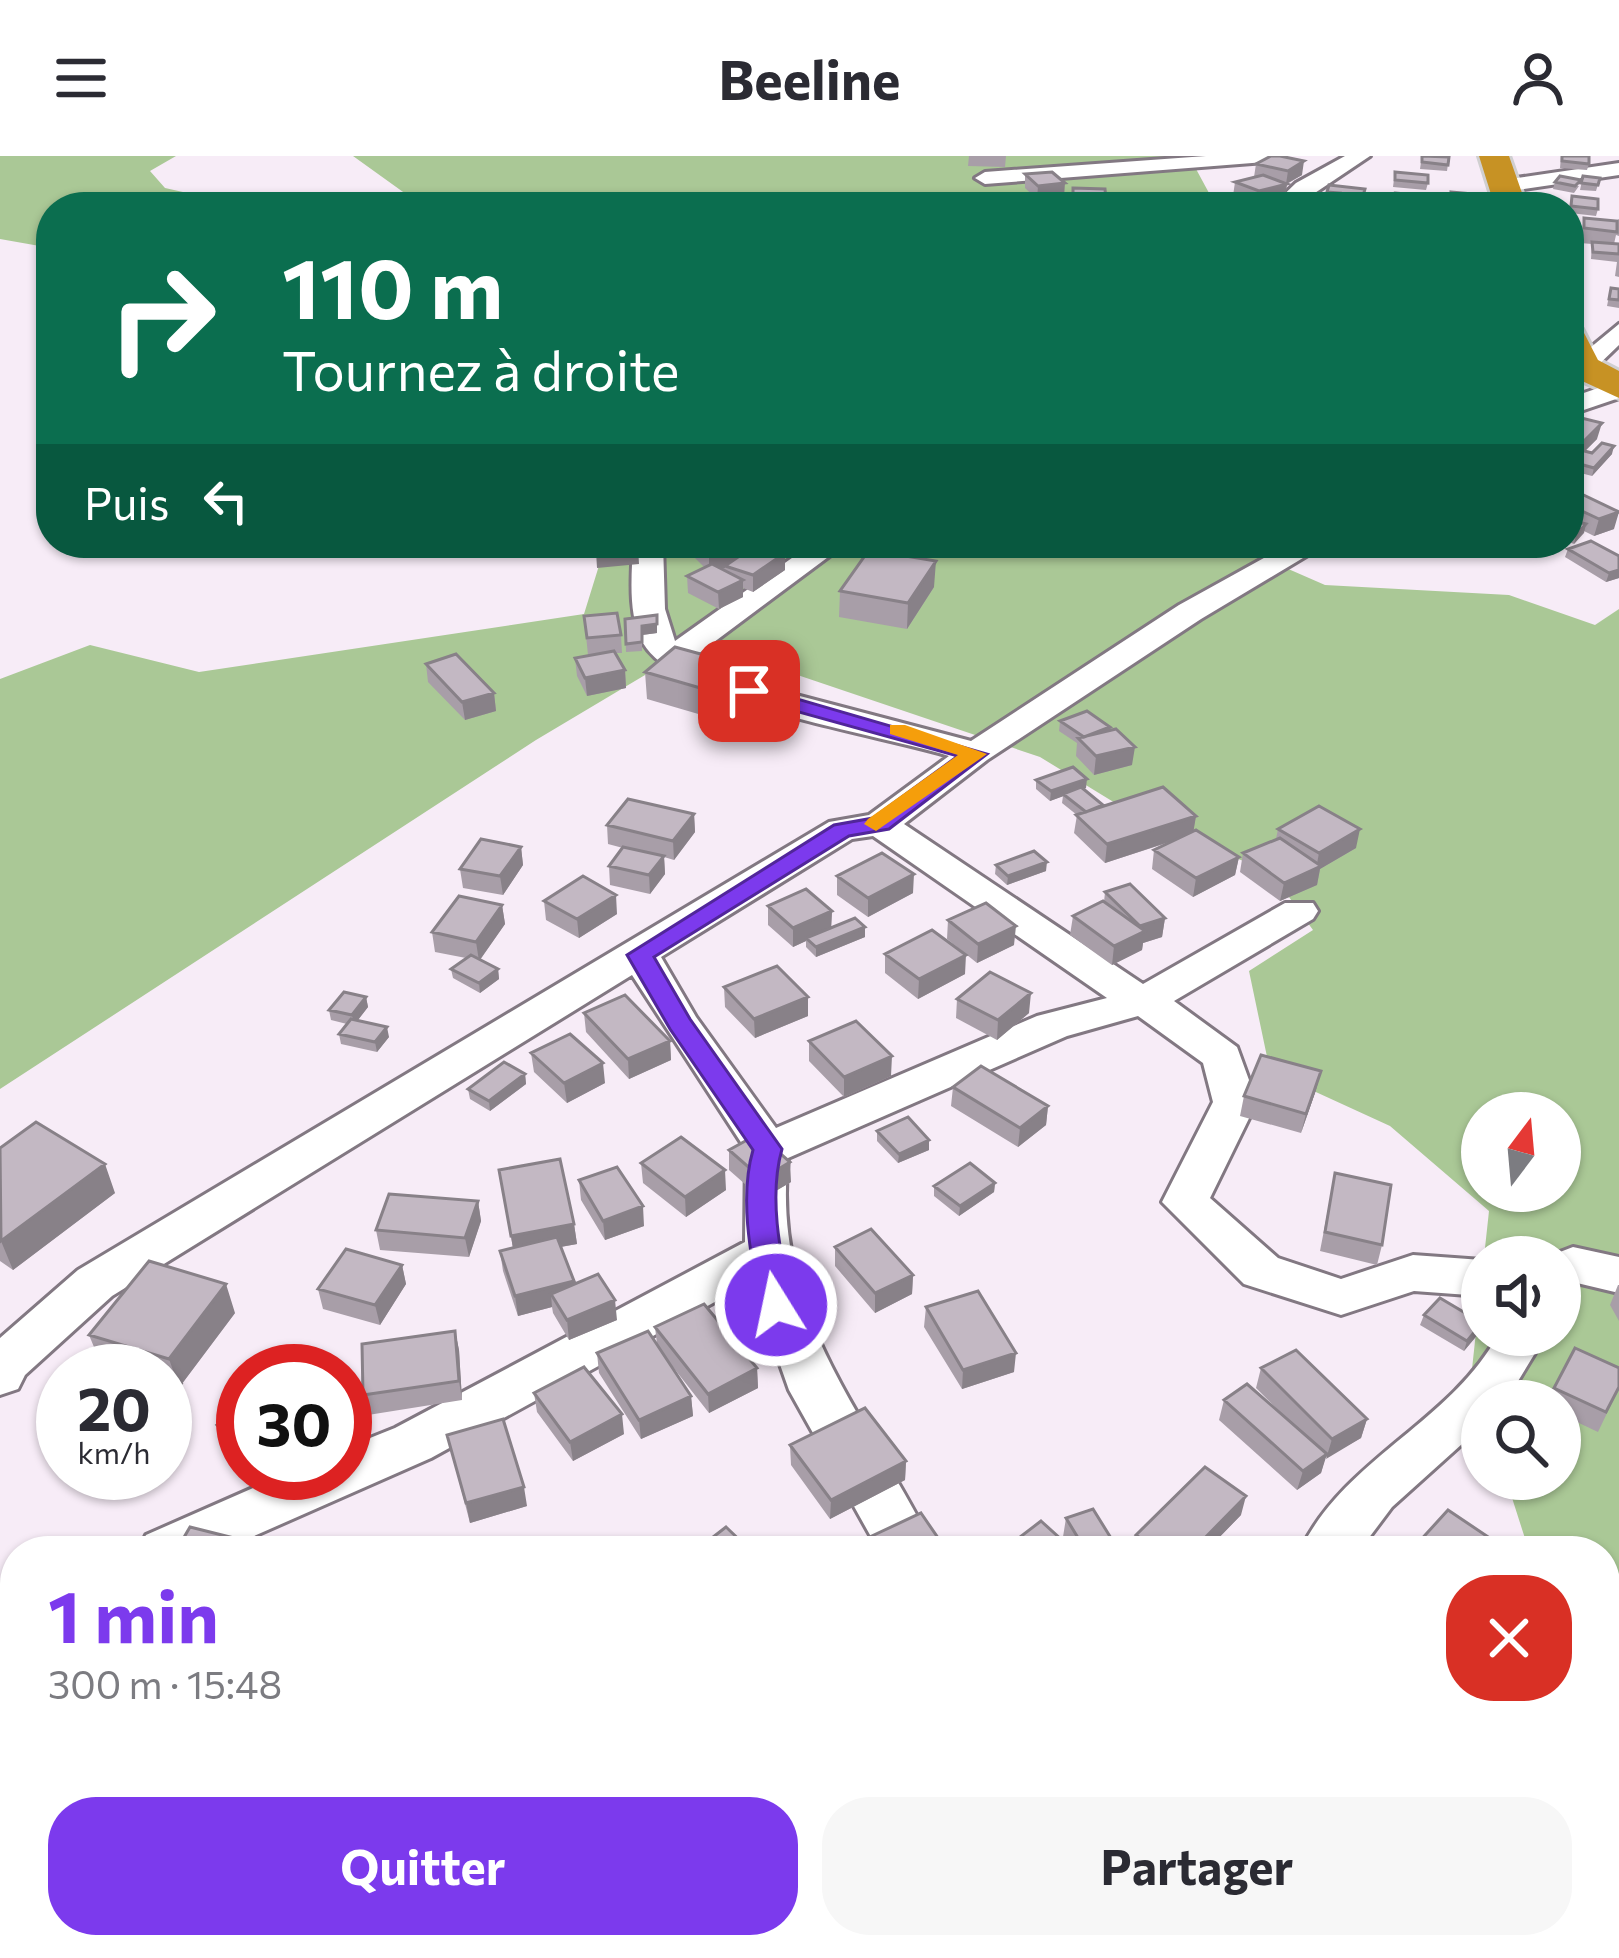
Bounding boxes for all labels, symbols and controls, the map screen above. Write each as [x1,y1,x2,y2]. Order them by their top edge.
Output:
icon: menu [48,45,114,111]
text: Beeline [718,45,901,111]
icon: person [1505,45,1571,111]
text: 110 m [282,234,503,336]
icon: right [84,240,240,396]
text: Tournez à droite [282,336,680,402]
icon: left [193,468,259,534]
text: Puis [84,474,169,529]
pin [698,640,800,742]
icon: arrive [716,658,782,724]
north arrow [1461,1092,1581,1212]
map controls [1461,1092,1581,1500]
button: sound [1461,1236,1581,1356]
position arrow [713,1242,839,1368]
speed limit sign: 30 [216,1344,372,1500]
text: 20 [77,1370,151,1443]
button: search [1461,1380,1581,1500]
text: km/h [78,1433,150,1470]
text: 1 min [48,1570,219,1658]
button: close [1446,1575,1572,1701]
text: 300 m · 15:48 [48,1659,282,1707]
button: Quitter [48,1797,798,1935]
button: Partager [822,1797,1572,1935]

